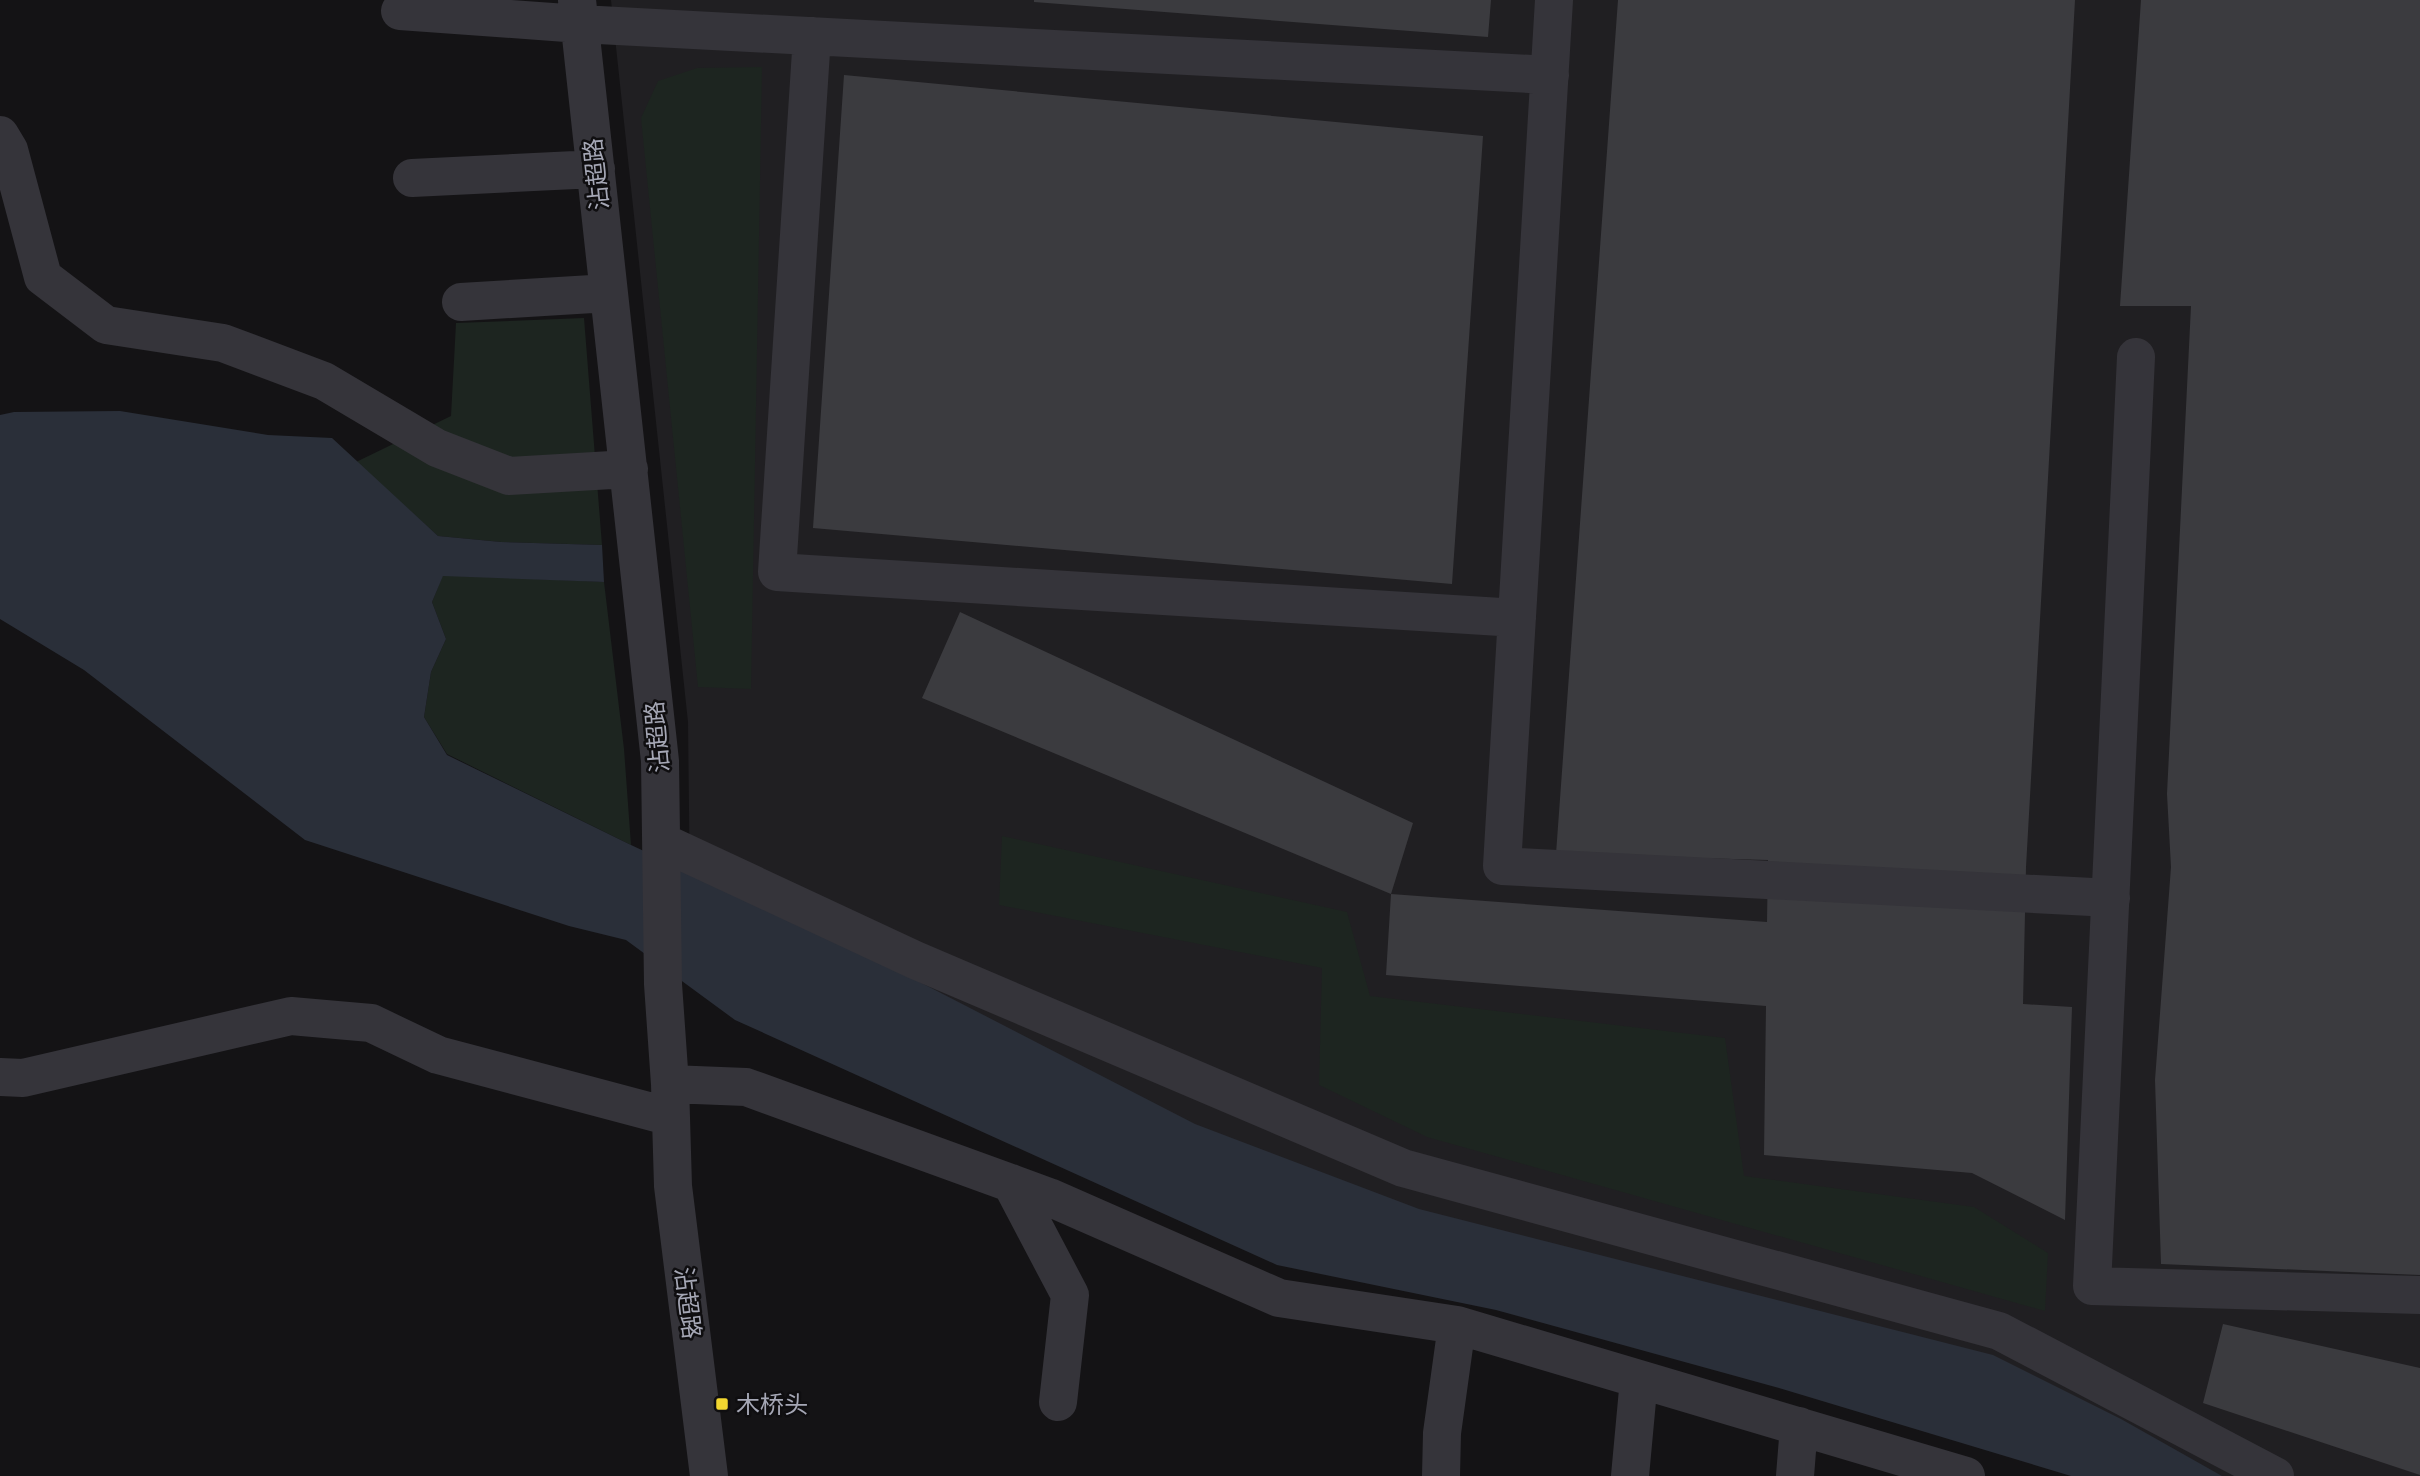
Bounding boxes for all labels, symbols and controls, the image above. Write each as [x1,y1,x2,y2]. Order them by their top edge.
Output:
street label: 沾超路 [577,137,615,211]
street label: 沾超路 [638,700,676,774]
street label: 沾超路 [668,1265,708,1341]
place label: 木桥头 [736,1389,808,1420]
marker: 木桥头 [714,1396,730,1412]

